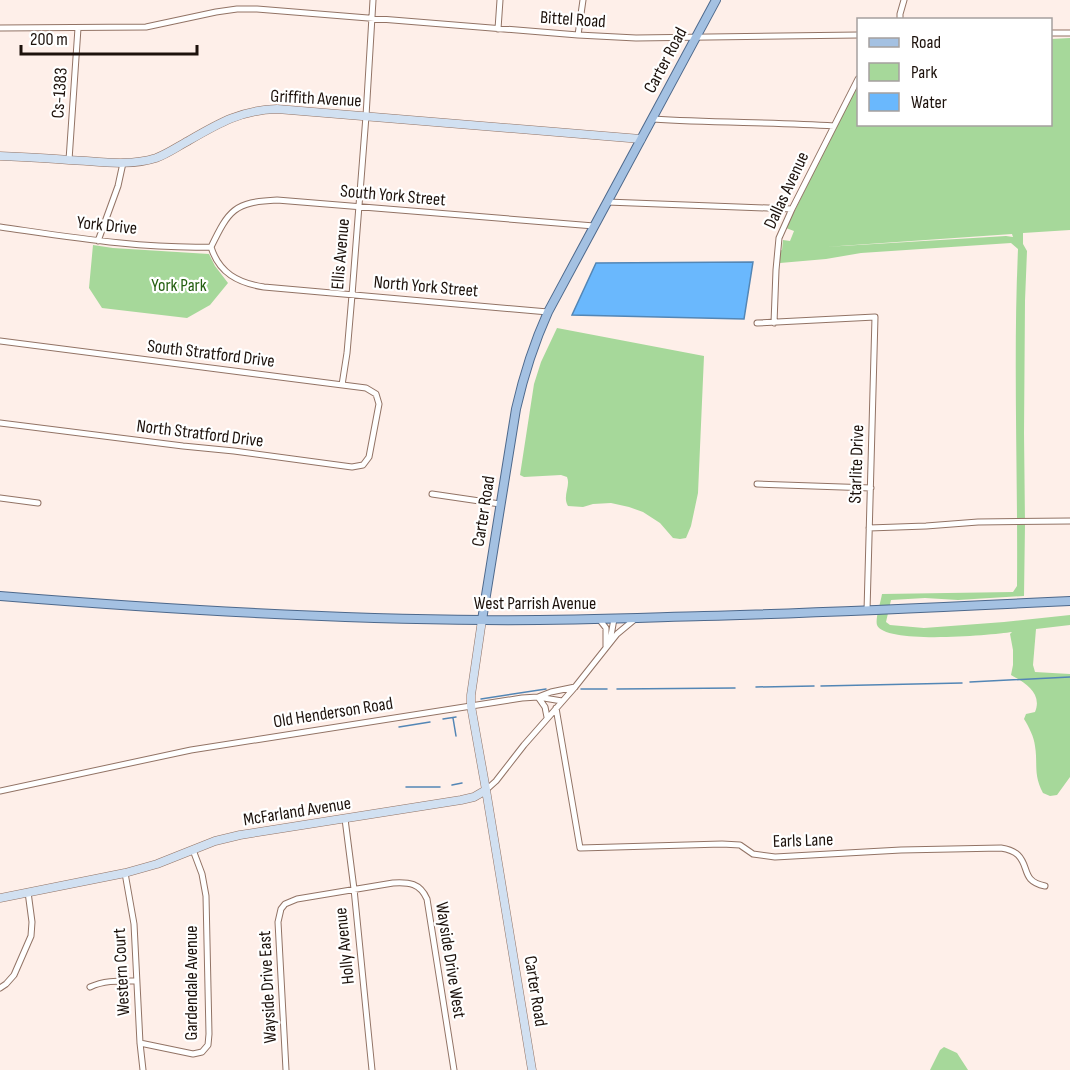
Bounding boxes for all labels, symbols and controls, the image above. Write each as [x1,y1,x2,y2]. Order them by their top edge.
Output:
street label: Bittel Road [540,7,606,32]
scale bar [21,18,196,56]
legend [857,18,1052,126]
street label: Carter Road [639,24,691,97]
text: 200 m [30,29,68,50]
text: Road [911,32,941,53]
text: Park [911,62,937,83]
street label: Cs-1383 [47,67,72,119]
street label: Griffith Avenue [270,86,362,111]
text: Water [911,92,947,113]
street label: Dallas Avenue [759,148,813,232]
street label: South York Street [339,180,447,211]
street label: York Drive [76,212,138,239]
street label: Ellis Avenue [327,218,354,290]
street label: North York Street [373,271,480,302]
park label: York Park [151,275,207,296]
street label: South Stratford Drive [146,335,276,372]
street label: North Stratford Drive [135,415,265,452]
street label: Starlite Drive [845,424,868,504]
street label: Carter Road [468,474,499,548]
street label: West Parrish Avenue [474,593,596,614]
street label: Old Henderson Road [272,693,394,732]
street label: McFarland Avenue [242,793,352,830]
street label: Earls Lane [772,829,834,852]
street label: Wayside Drive West [431,901,470,1020]
street label: Holly Avenue [330,906,359,985]
street label: Gardendale Avenue [181,925,202,1041]
street label: Western Court [109,927,134,1016]
street label: Wayside Drive East [254,930,281,1044]
street label: Carter Road [520,954,551,1028]

